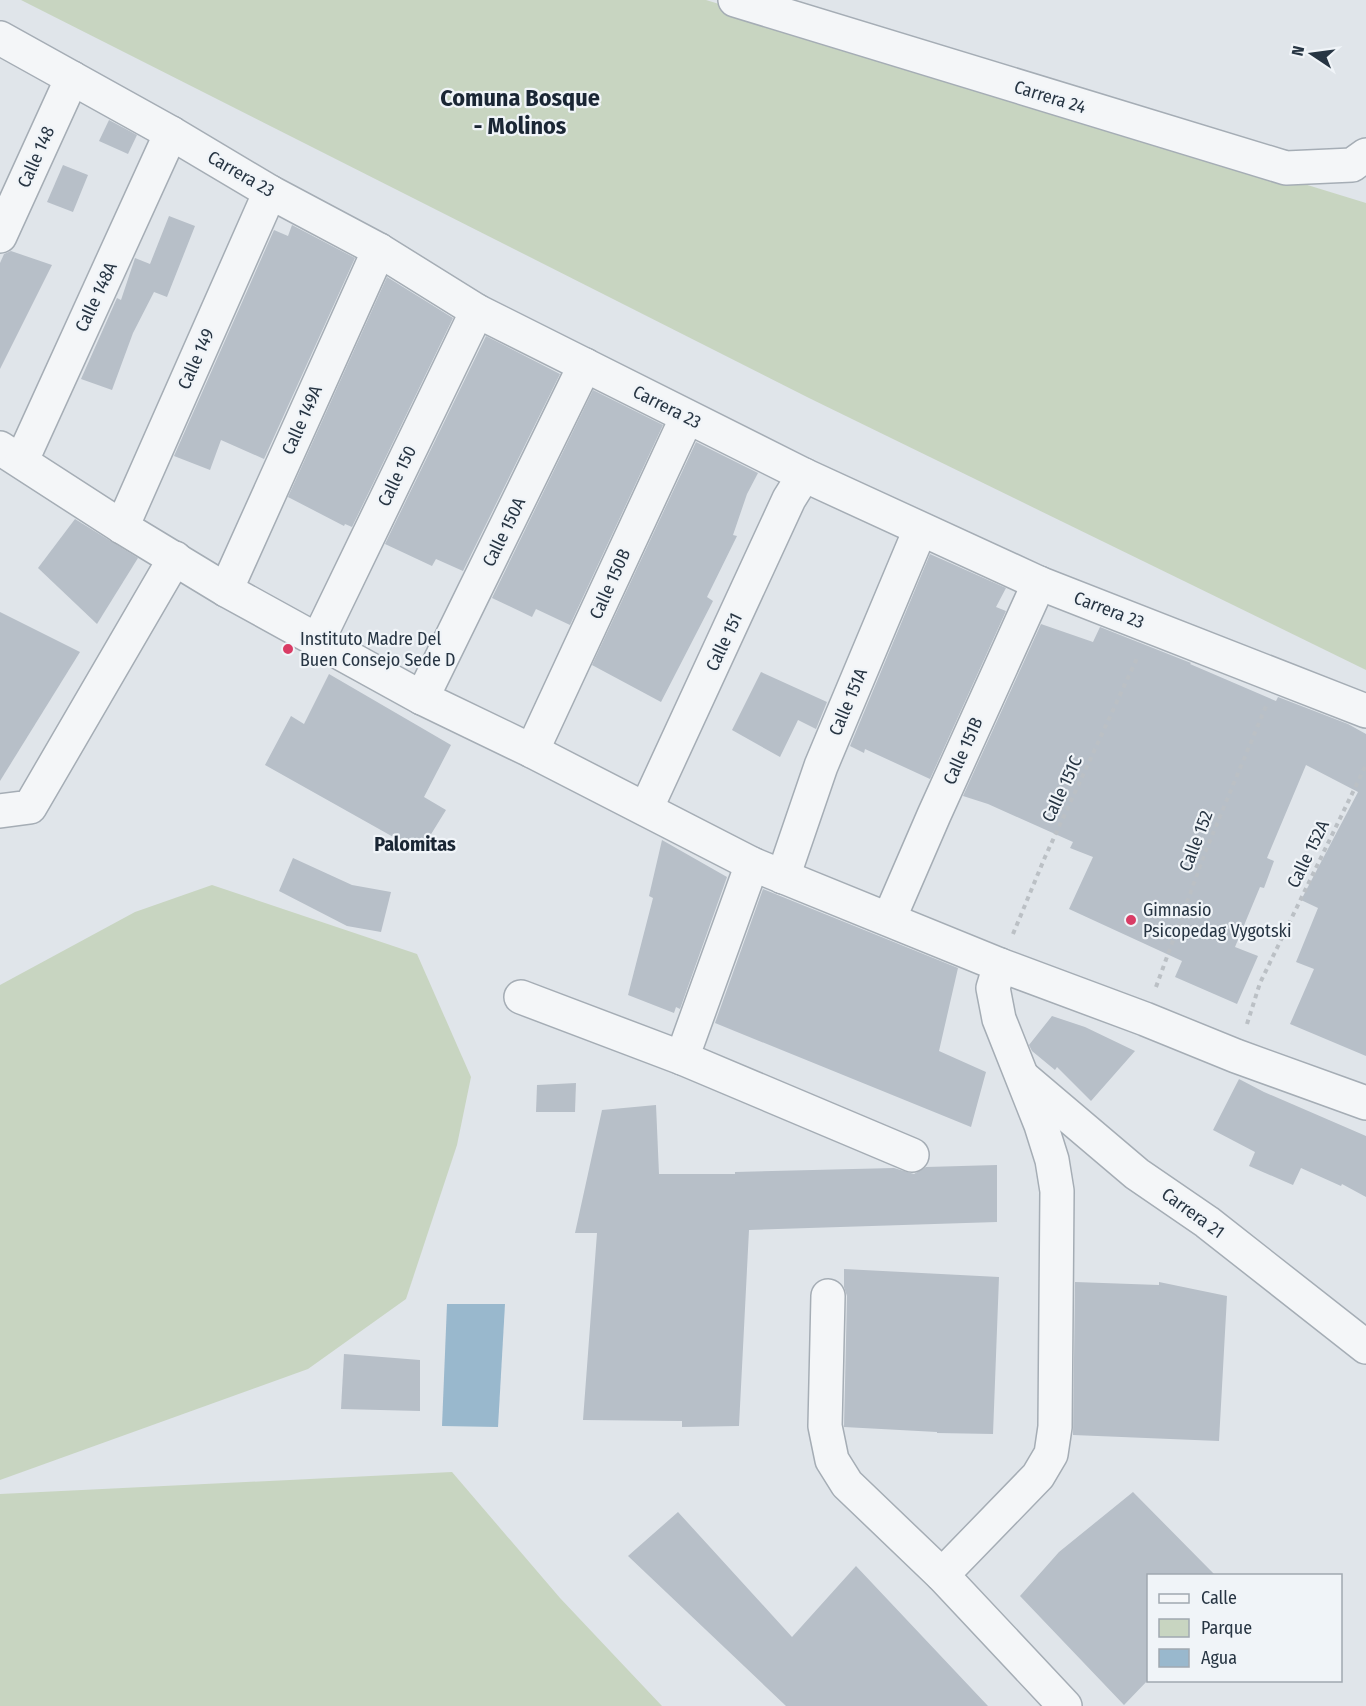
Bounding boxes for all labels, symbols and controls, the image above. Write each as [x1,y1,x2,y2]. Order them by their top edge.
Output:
north arrow [1282,24,1342,84]
text: N [1288,44,1308,58]
street label: Carrera 24 [1011,76,1089,118]
district label: Comuna Bosque - Molinos [440,84,600,140]
street label: Calle 148 [13,123,59,191]
street label: Carrera 23 [204,146,278,202]
street label: Calle 148A [70,258,122,335]
street label: Calle 149 [173,325,219,393]
street label: Calle 149A [277,381,327,458]
street label: Carrera 23 [629,381,705,433]
street label: Calle 150 [373,442,421,510]
street label: Calle 150A [478,493,530,570]
street label: Calle 150B [585,545,635,623]
street label: Carrera 23 [1071,587,1147,633]
street label: Calle 151 [701,609,747,675]
place label: Instituto Madre Del Buen Consejo Sede D [300,628,455,671]
marker: Instituto Madre Del Buen Consejo Sede D [281,642,295,656]
street label: Calle 151A [824,665,872,739]
street label: Calle 151B [938,714,988,788]
street label: Calle 151C [1037,752,1087,826]
street label: Calle 152 [1174,808,1218,874]
street label: Calle 152A [1282,816,1334,891]
district label: Palomitas [374,832,456,856]
place label: Gimnasio Psicopedag Vygotski [1143,899,1292,942]
marker: Gimnasio Psicopedag Vygotski [1124,913,1138,927]
street label: Carrera 21 [1157,1183,1229,1243]
legend [1147,1574,1342,1682]
text: Calle [1201,1587,1237,1609]
text: Parque [1201,1617,1252,1639]
text: Agua [1201,1647,1237,1669]

